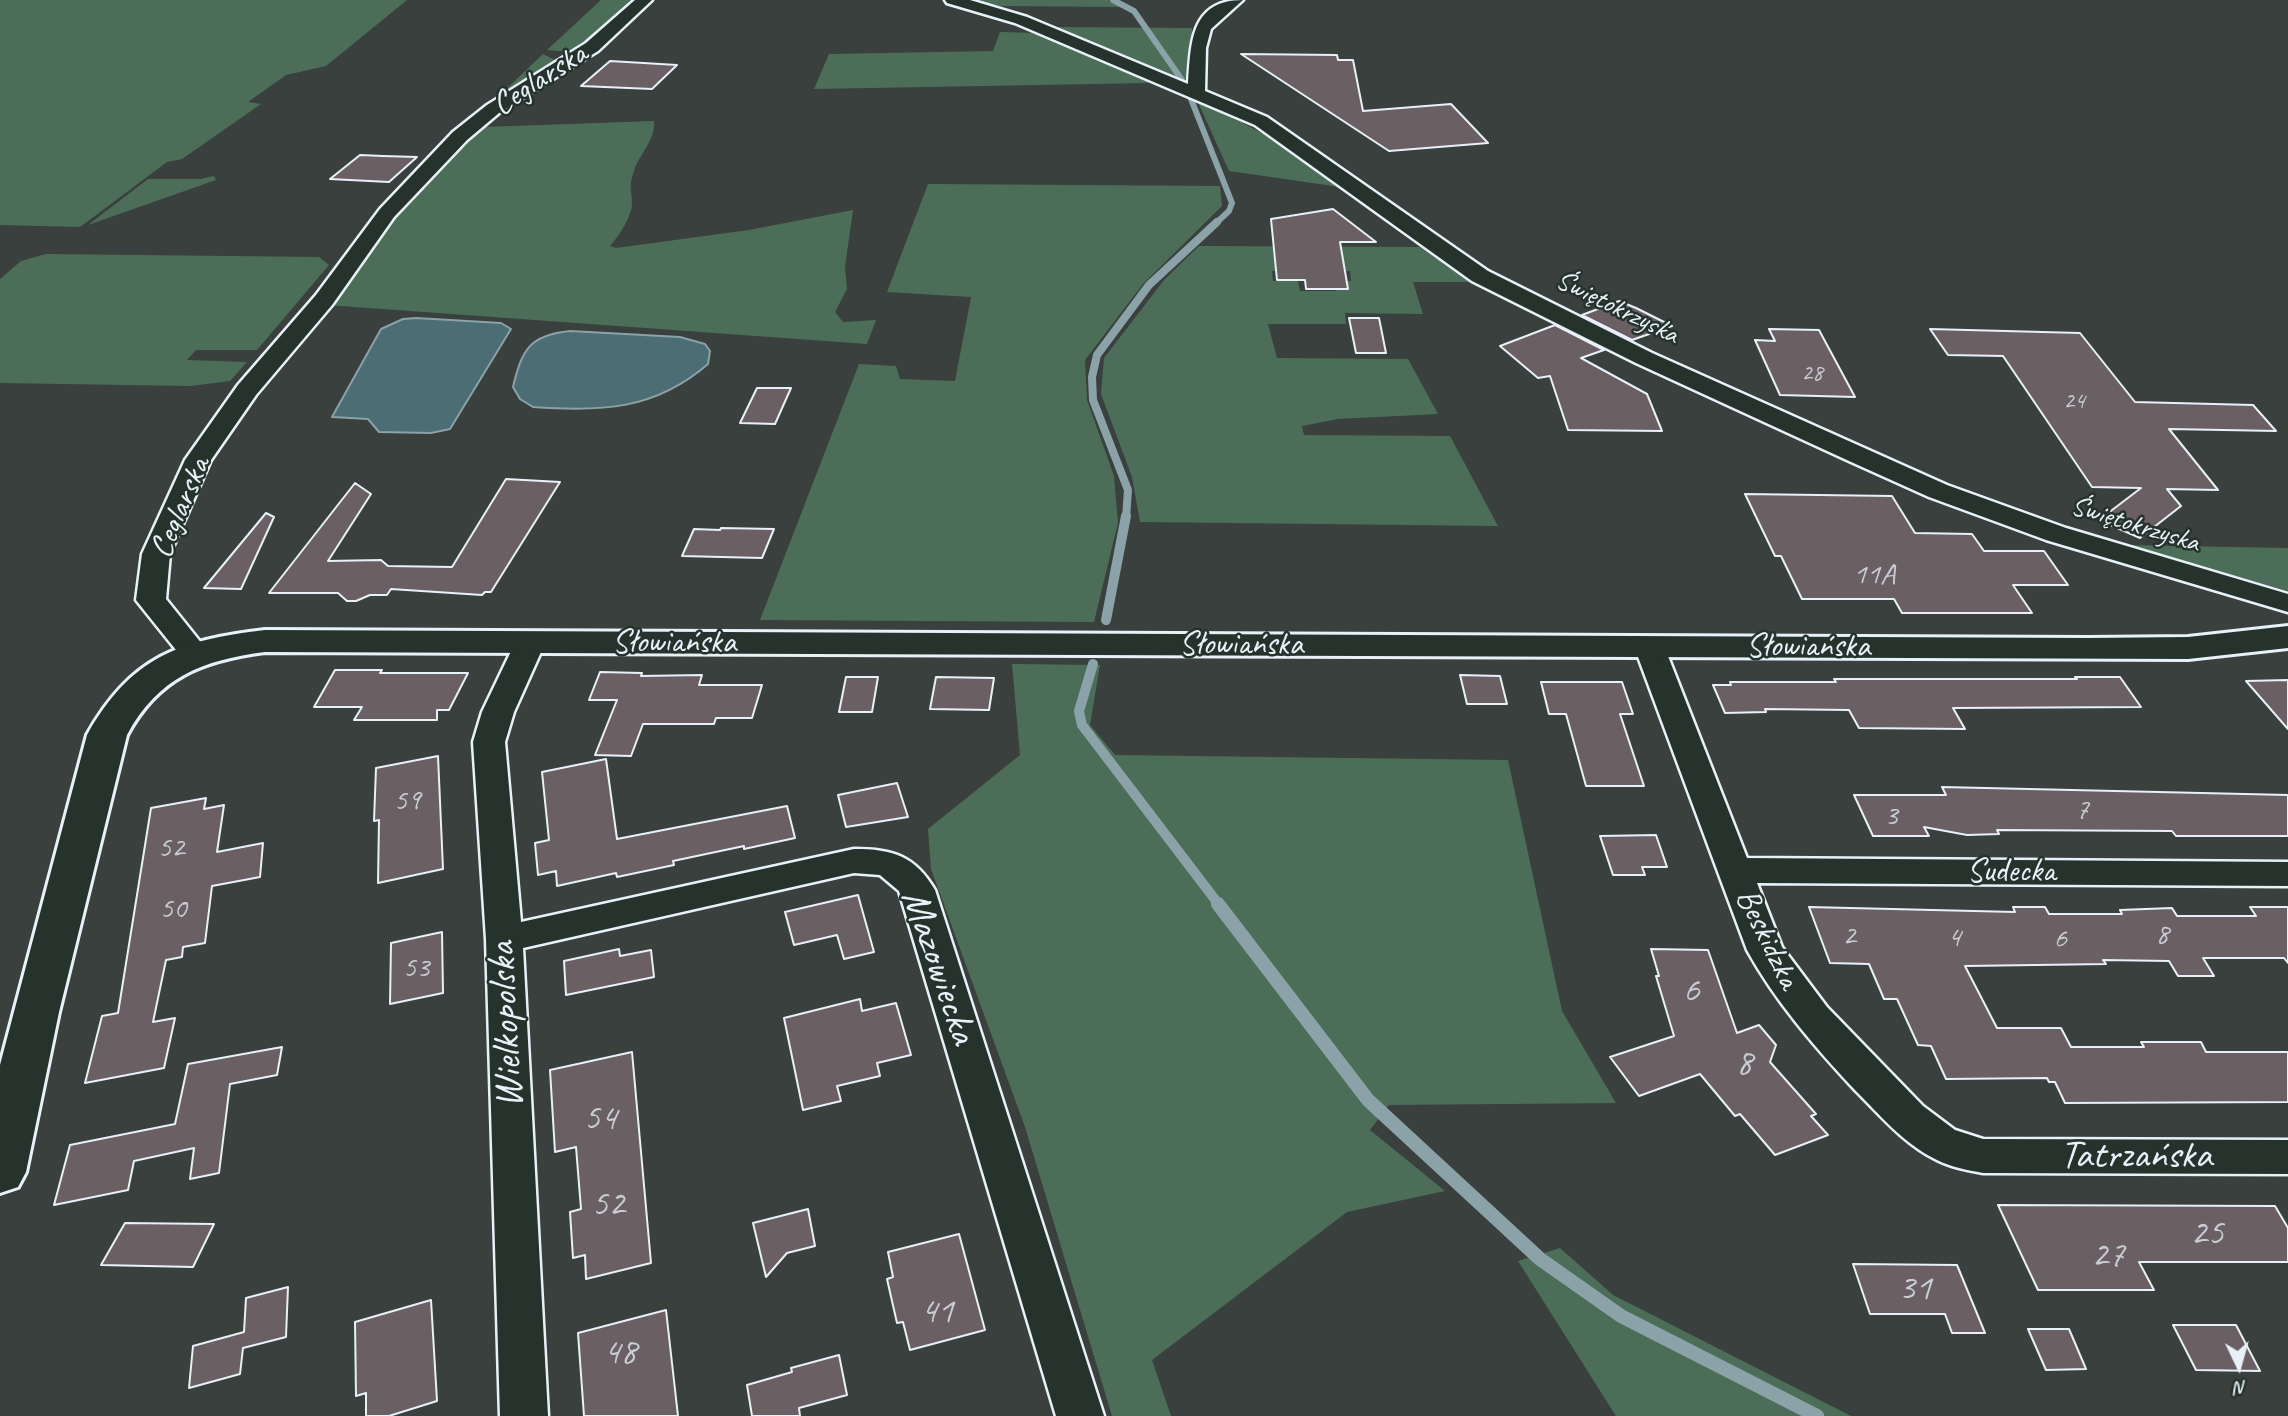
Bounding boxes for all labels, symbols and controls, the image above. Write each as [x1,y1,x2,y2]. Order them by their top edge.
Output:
street label: Ceglarska [485,35,595,125]
street label: Świętokrzyska [1550,264,1684,352]
house number: 28 [1801,360,1823,388]
house number: 24 [2063,388,2085,416]
street label: Ceglarska [142,452,220,564]
street label: Świętokrzyska [2067,490,2203,560]
house number: 11A [1853,557,1895,593]
street label: Słowiańska [612,623,736,663]
street label: Słowiańska [1179,625,1303,665]
street label: Słowiańska [1746,627,1870,667]
house number: 59 [394,783,420,819]
house number: 7 [2075,792,2089,828]
house number: 3 [1884,798,1898,834]
house number: 52 [158,830,184,866]
street label: Sudecka [1967,852,2055,892]
street label: Beskidzka [1726,883,1808,995]
street label: Mazowiecka [889,884,987,1050]
house number: 50 [160,891,186,927]
house number: 8 [2155,917,2169,953]
house number: 2 [1842,918,1856,954]
house number: 4 [1947,920,1961,956]
house number: 6 [2053,921,2067,957]
street label: Wielkopolska [479,941,535,1109]
house number: 53 [403,950,429,986]
house number: 6 [1683,969,1699,1013]
house number: 8 [1736,1042,1752,1086]
house number: 54 [583,1097,617,1141]
street label: Tatrzańska [2060,1133,2212,1181]
house number: 52 [591,1183,625,1227]
house number: 25 [2190,1212,2224,1256]
house number: 27 [2091,1234,2125,1278]
house number: 31 [1898,1267,1932,1311]
house number: 41 [920,1290,954,1334]
house number: 48 [603,1331,637,1375]
north arrow [2204,1332,2274,1402]
text: N [2234,1375,2248,1400]

